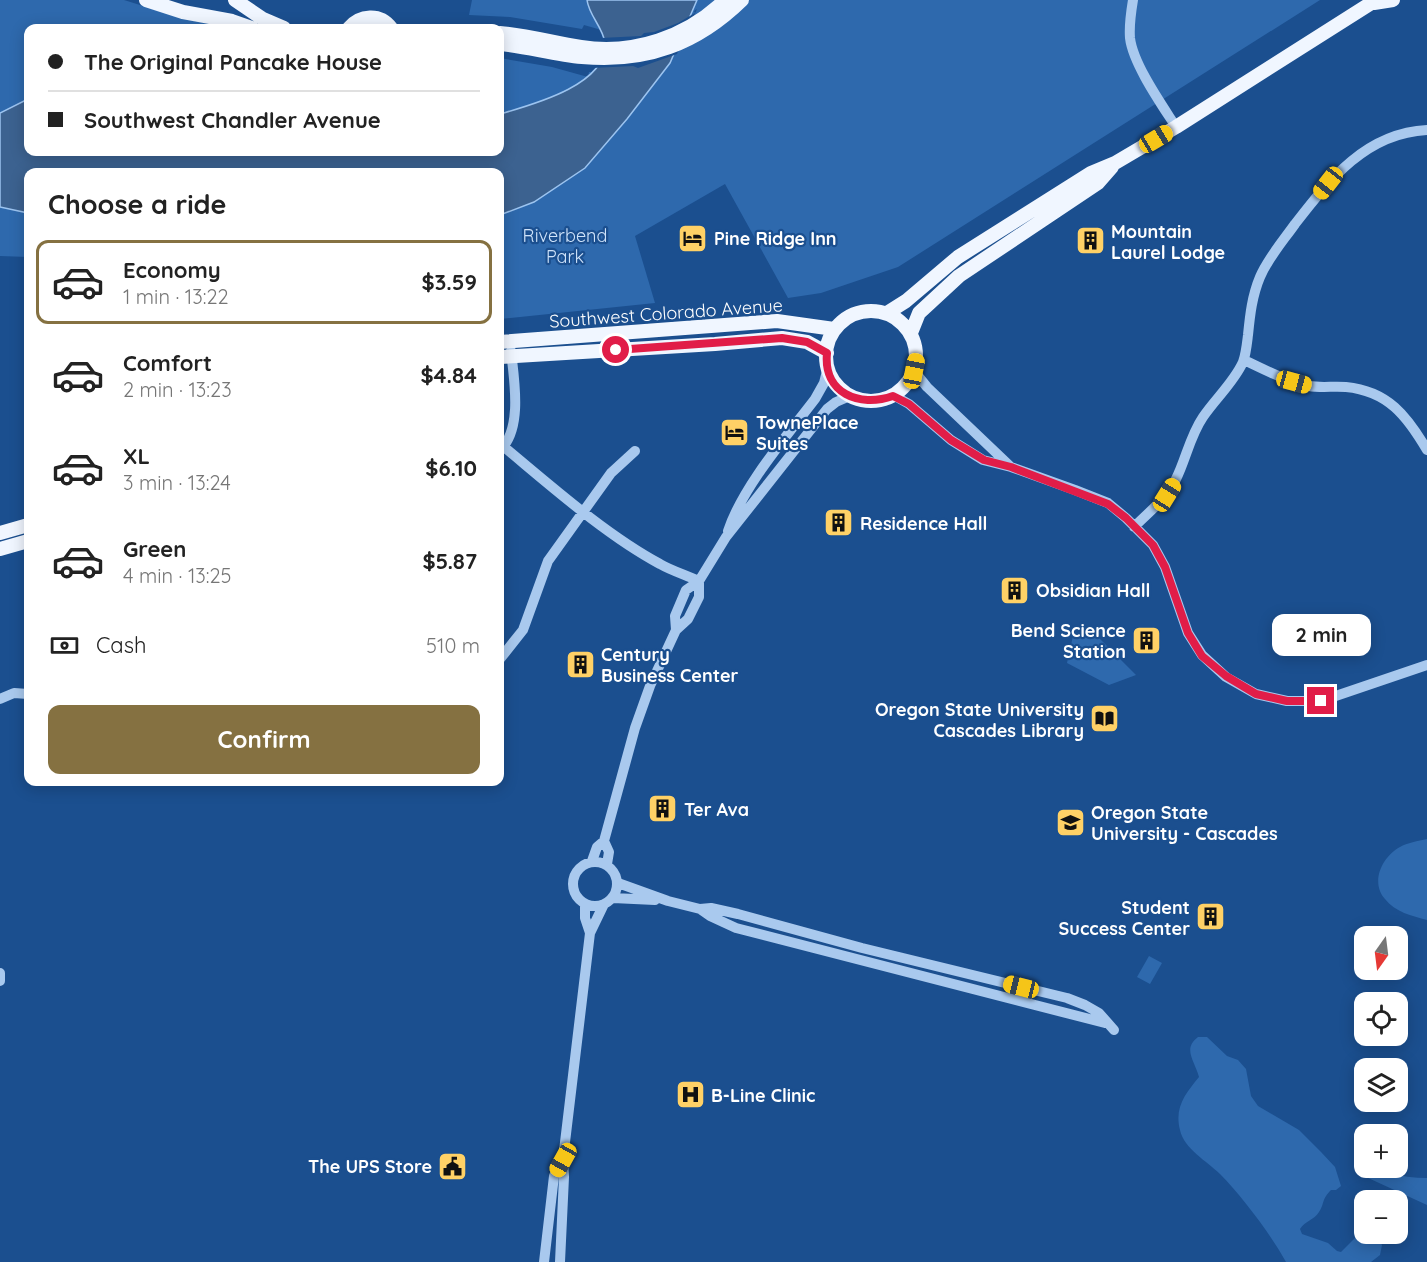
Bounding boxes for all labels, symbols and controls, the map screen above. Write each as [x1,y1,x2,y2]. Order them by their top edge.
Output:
text: The Original Pancake House [84,48,382,76]
text: Southwest Chandler Avenue [84,106,381,134]
car [1136,122,1176,156]
car [1310,163,1346,203]
text: Choose a ride [48,187,226,221]
place label: Mountain Laurel Lodge [1111,220,1225,264]
hotel icon: Pine Ridge Inn [677,222,709,254]
park label: Riverbend Park [523,224,607,268]
building icon: Mountain Laurel Lodge [1074,225,1106,257]
place label: Pine Ridge Inn [714,227,837,250]
icon: car [51,255,105,309]
text: Economy [123,256,221,284]
text: $3.59 [421,268,477,296]
text: 1 min · 13:22 [123,284,229,309]
street label: Southwest Colorado Avenue [548,293,784,333]
route start [602,336,629,363]
icon: car [51,348,105,402]
text: Comfort [123,349,212,377]
car [902,352,926,390]
text: $4.84 [420,361,477,389]
car [1274,369,1314,395]
text: 2 min · 13:23 [123,377,232,402]
place label: TownePlace Suites [756,411,859,455]
hotel icon: TownePlace Suites [719,416,751,448]
icon: car [51,441,105,495]
text: XL [123,442,150,470]
text: $6.10 [425,454,477,482]
text: 3 min · 13:24 [123,470,231,495]
car [1150,475,1184,515]
building icon: Residence Hall [823,507,855,539]
place label: Residence Hall [860,512,987,535]
icon: car [51,534,105,588]
text: Green [123,535,186,563]
text: $5.87 [422,547,477,575]
text: 4 min · 13:25 [123,563,232,588]
building icon: Obsidian Hall [999,574,1031,606]
place label: Obsidian Hall [1036,579,1150,602]
callout: 2 min [1272,614,1370,656]
place label: Bend Science Station [1011,619,1126,663]
text: 2 min [1295,622,1348,647]
building icon: Bend Science Station [1131,624,1163,656]
icon: cash [48,629,81,662]
text: Cash [96,631,147,659]
text: 510 m [426,633,480,658]
place label: Century Business Center [601,643,739,687]
building icon: Century Business Center [564,648,596,680]
route end [1307,687,1334,714]
place label: Oregon State University Cascades Library [875,698,1084,742]
library icon: Oregon State University Cascades Library [1089,703,1121,735]
button: Confirm [48,705,480,774]
building icon: Ter Ava [647,793,679,825]
place label: Ter Ava [684,798,749,821]
place label: Oregon State University - Cascades [1091,801,1278,845]
school or university icon: Oregon State University - Cascades [1054,806,1086,838]
place label: Student Success Center [1059,896,1190,940]
building icon: Student Success Center [1195,901,1227,933]
north arrow [1354,926,1408,980]
map controls [1354,926,1408,1244]
car [1001,974,1041,1000]
button: locate [1354,992,1408,1046]
button: layers [1354,1058,1408,1112]
hospital icon: B-Line Clinic [674,1079,706,1111]
place label: B-Line Clinic [711,1084,815,1107]
button: + [1354,1124,1408,1178]
car [546,1140,580,1180]
public building icon: The UPS Store [437,1150,469,1182]
place label: The UPS Store [308,1155,432,1178]
button: − [1354,1190,1408,1244]

